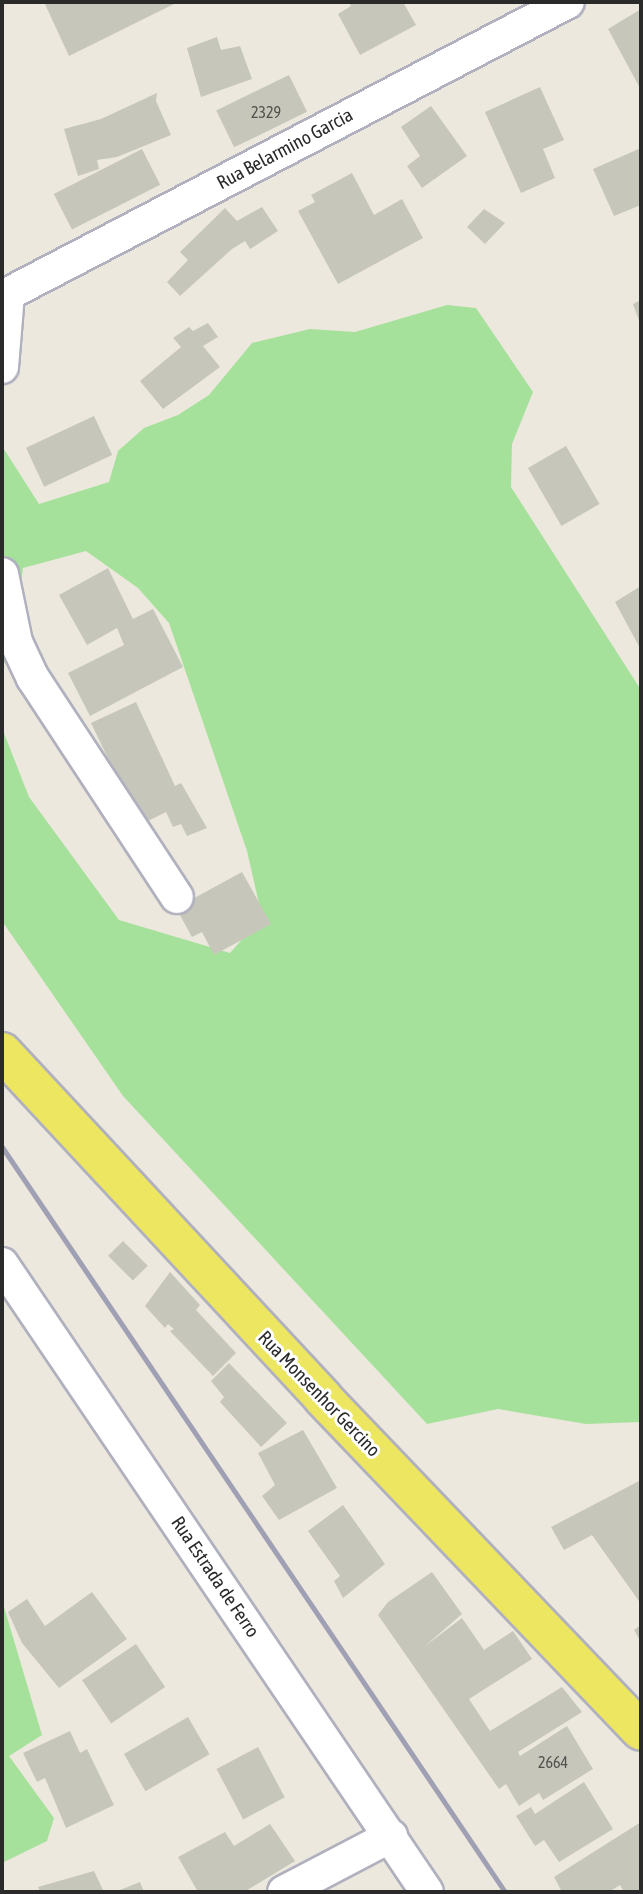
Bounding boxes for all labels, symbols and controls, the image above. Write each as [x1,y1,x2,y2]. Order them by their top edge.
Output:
house number: 2329 [251,102,281,122]
street label: Rua Belarmino Garcia [213,104,357,194]
street label: Rua Monsenhor Gercino [253,1326,385,1462]
street label: Rua Estrada de Ferro [166,1512,264,1642]
house number: 2664 [538,1752,568,1772]

